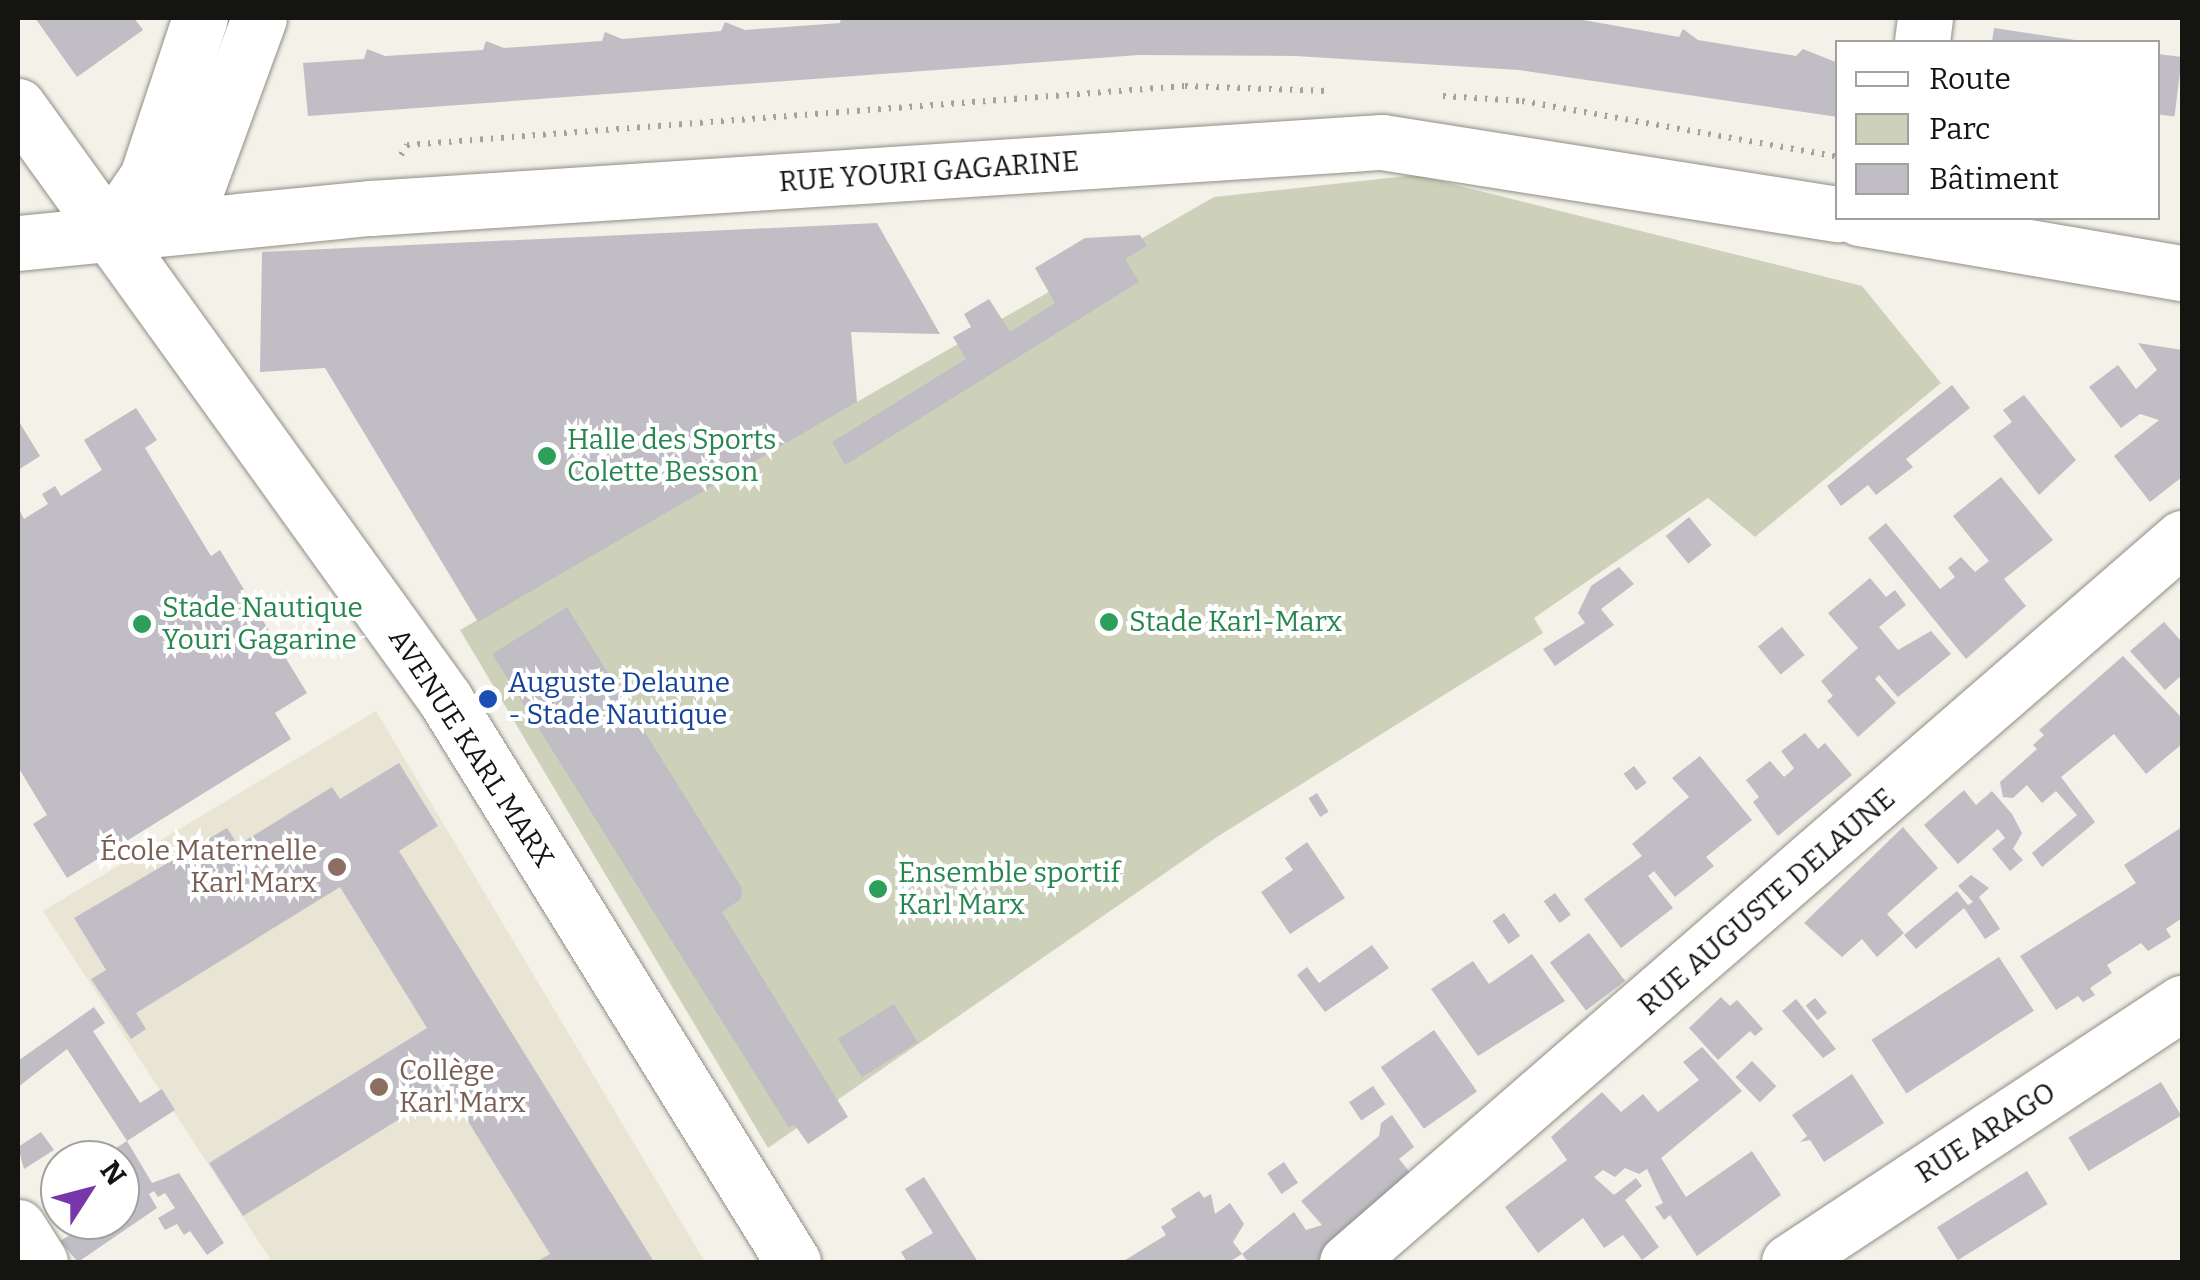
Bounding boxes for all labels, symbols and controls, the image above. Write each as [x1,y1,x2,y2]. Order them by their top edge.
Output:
legend [1835,40,2160,220]
text: Route [1929,61,2011,97]
text: Parc [1929,111,1991,147]
street label: RUE YOURI GAGARINE [778,145,1080,199]
text: Bâtiment [1929,161,2059,197]
place label: Halle des Sports Colette Besson [567,423,776,489]
marker: Halle des Sports Colette Besson [536,445,558,467]
place label: Stade Nautique Youri Gagarine [162,591,363,657]
place label: Stade Karl-Marx [1129,605,1342,639]
marker: Stade Karl-Marx [1098,611,1120,633]
marker: Stade Nautique Youri Gagarine [131,613,153,635]
street label: AVENUE KARL MARX [381,623,561,873]
place label: Auguste Delaune - Stade Nautique [508,666,730,732]
marker: Auguste Delaune - Stade Nautique [477,688,499,710]
street label: RUE AUGUSTE DELAUNE [1632,782,1902,1022]
place label: École Maternelle Karl Marx [100,834,317,900]
marker: École Maternelle Karl Marx [326,856,348,878]
place label: Ensemble sportif Karl Marx [898,856,1120,922]
marker: Ensemble sportif Karl Marx [867,878,889,900]
place label: Collège Karl Marx [399,1054,526,1120]
street label: RUE ARAGO [1910,1075,2062,1191]
marker: Collège Karl Marx [368,1076,390,1098]
north arrow [40,1140,140,1240]
text: N [93,1155,133,1192]

